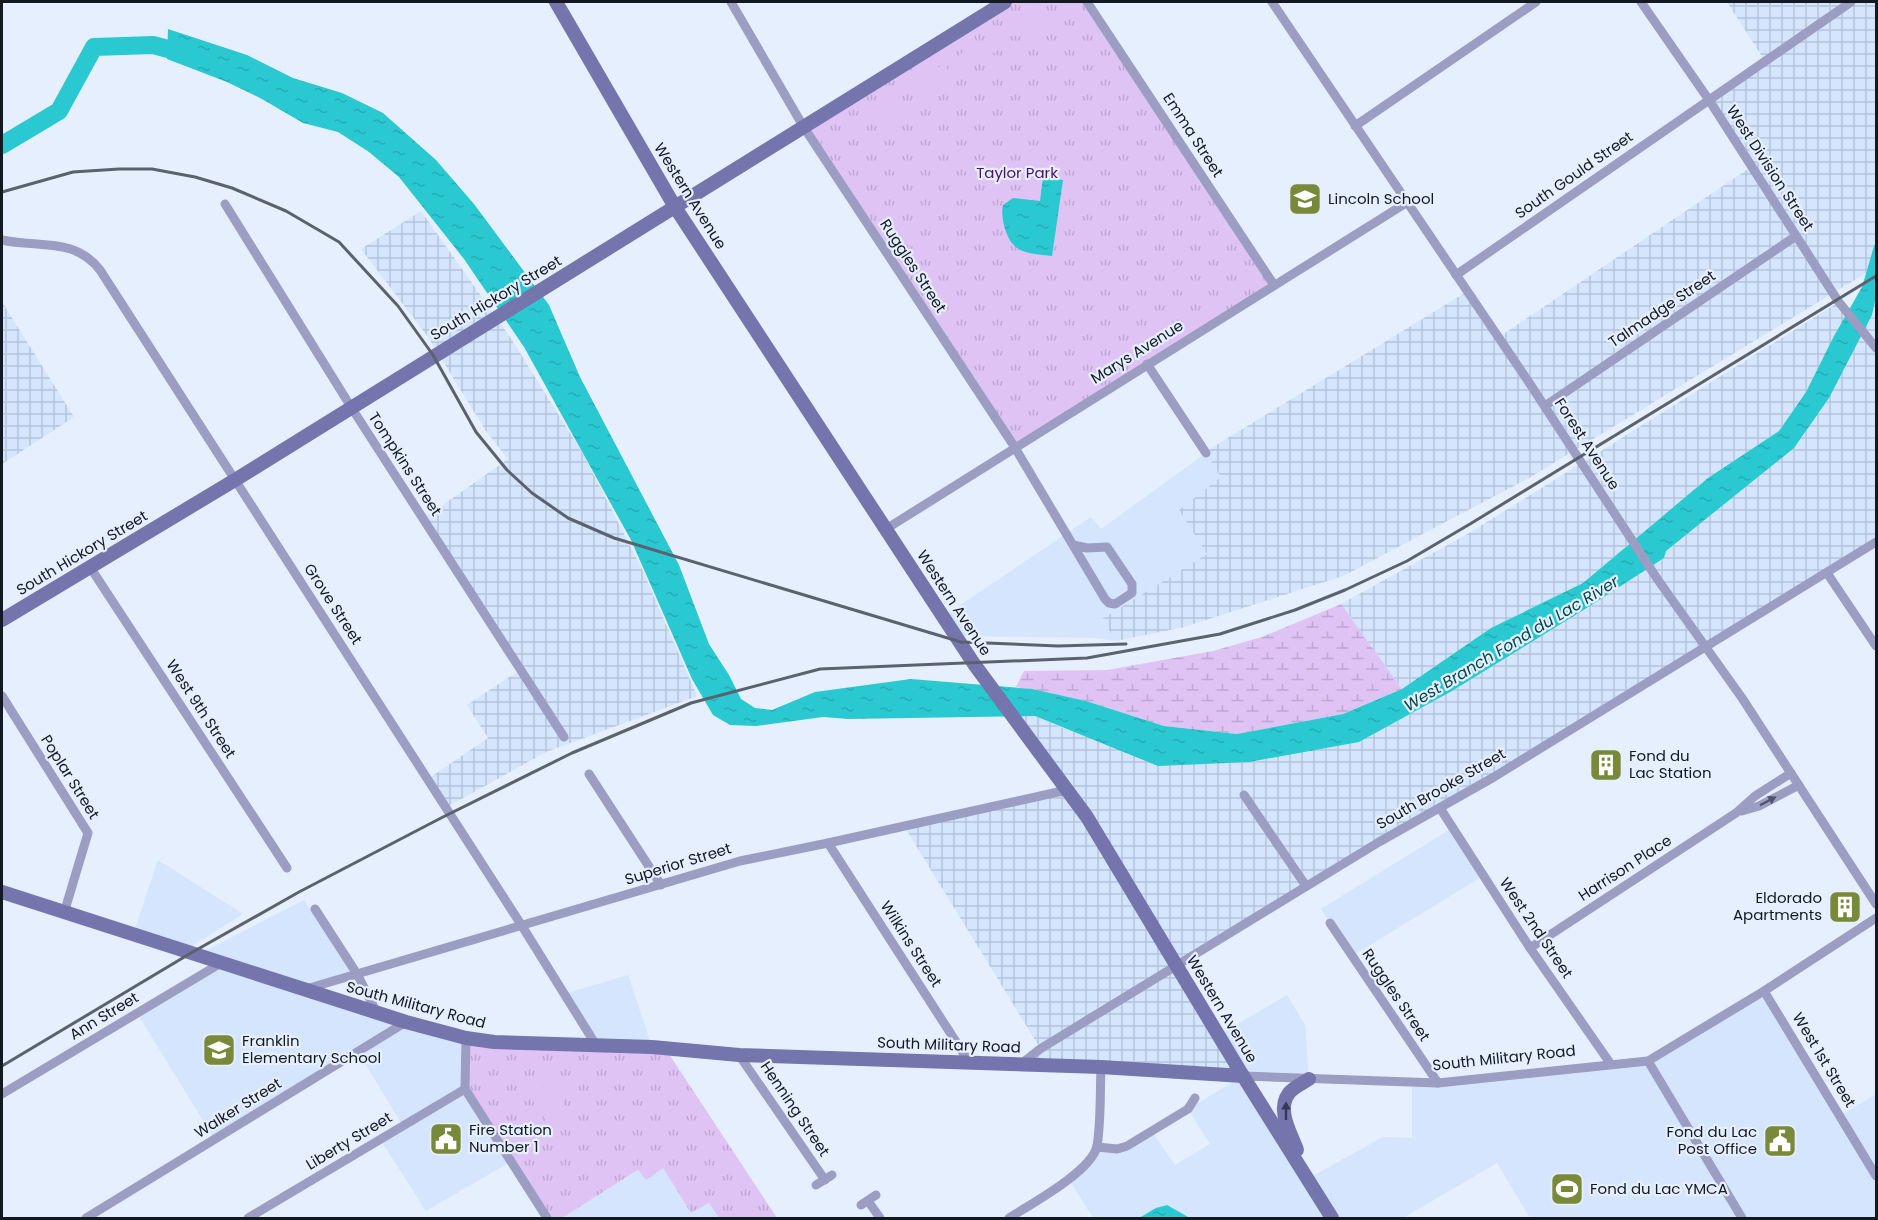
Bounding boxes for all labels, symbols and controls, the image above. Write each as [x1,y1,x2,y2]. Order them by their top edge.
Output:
street label: Emma Street [1158,88,1229,181]
street label: West Division Street [1722,101,1819,235]
street label: South Gould Street [1510,126,1637,223]
street label: Western Avenue [649,138,732,253]
park label: Taylor Park [976,162,1058,183]
school or university icon: Lincoln School [1287,181,1323,217]
place label: Lincoln School [1328,188,1434,209]
street label: Ruggles Street [875,215,952,317]
street label: South Hickory Street [426,250,565,345]
street label: Talmadge Street [1604,265,1719,352]
street label: Marys Avenue [1087,315,1187,388]
street label: Forest Avenue [1550,394,1625,494]
street label: Tompkins Street [364,408,447,520]
street label: South Hickory Street [12,505,151,600]
street label: Western Avenue [912,546,996,660]
street label: Grove Street [299,559,367,648]
water label: West Branch Fond du Lac River [1400,570,1624,717]
street label: West 9th Street [162,655,241,762]
street label: Poplar Street [36,731,105,823]
street label: South Brooke Street [1372,743,1509,834]
place label: Fond du Lac Station [1629,745,1712,783]
building icon: Fond du Lac Station [1588,747,1624,783]
one-way arrow [1760,796,1777,806]
street label: Harrison Place [1574,830,1675,906]
street label: Superior Street [622,837,734,890]
street label: West 2nd Street [1495,873,1578,982]
place label: Eldorado Apartments [1733,887,1822,925]
building icon: Eldorado Apartments [1827,889,1863,925]
street label: Wilkins Street [876,897,947,991]
street label: Ruggles Street [1358,944,1435,1045]
street label: Western Avenue [1182,951,1263,1066]
street label: South Military Road [344,976,488,1033]
street label: Ann Street [65,987,142,1044]
street label: West 1st Street [1788,1008,1861,1111]
place label: Franklin Elementary School [242,1030,381,1068]
street label: South Military Road [877,1031,1021,1058]
school or university icon: Franklin Elementary School [201,1032,237,1068]
street label: South Military Road [1431,1040,1577,1075]
street label: Henning Street [756,1057,835,1160]
street label: Walker Street [190,1072,285,1143]
one-way arrow [1281,1101,1291,1120]
street label: Liberty Street [302,1107,396,1175]
place label: Fire Station Number 1 [469,1119,552,1157]
public building icon: Fire Station Number 1 [428,1121,464,1157]
place label: Fond du Lac Post Office [1667,1121,1757,1159]
public building icon: Fond du Lac Post Office [1762,1123,1798,1159]
sports icon: Fond du Lac YMCA [1549,1171,1585,1207]
place label: Fond du Lac YMCA [1590,1178,1728,1199]

